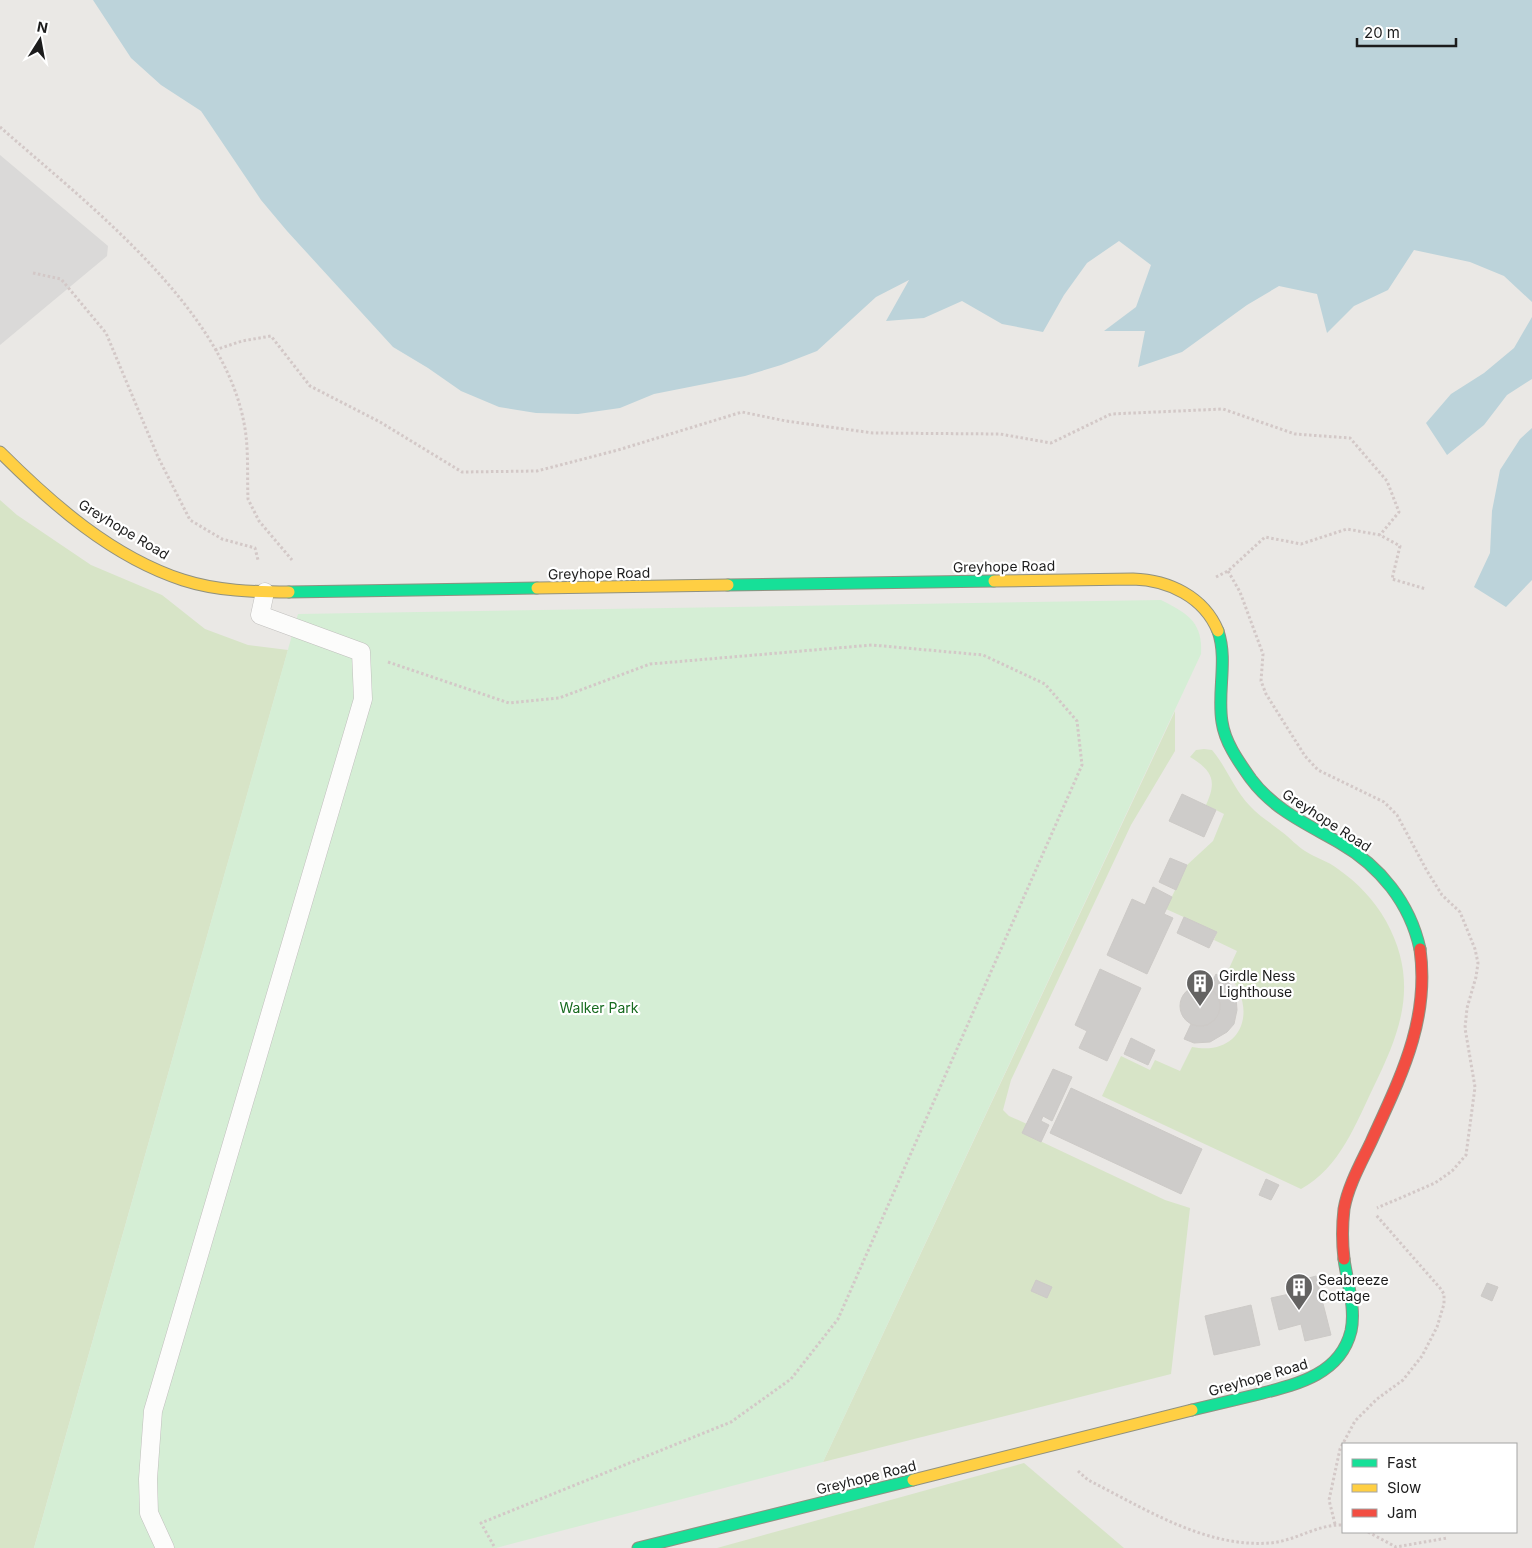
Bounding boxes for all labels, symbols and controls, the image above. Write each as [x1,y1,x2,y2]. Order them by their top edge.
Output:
north arrow [15,15,65,65]
scale bar [1357,15,1456,47]
text: N [36,17,49,36]
text: 20 m [1364,23,1400,42]
street label: Greyhope Road [76,495,172,563]
street label: Greyhope Road [953,557,1055,575]
street label: Greyhope Road [548,564,650,582]
street label: Greyhope Road [1279,785,1375,855]
place label: Girdle Ness Lighthouse [1219,967,1295,1000]
building icon: Girdle Ness Lighthouse [1185,968,1215,1007]
park label: Walker Park [559,999,639,1016]
place label: Seabreeze Cottage [1318,1271,1389,1304]
building icon: Seabreeze Cottage [1284,1272,1314,1311]
street label: Greyhope Road [1206,1355,1310,1399]
legend [1342,1443,1517,1533]
text: Fast [1387,1453,1417,1472]
street label: Greyhope Road [814,1456,918,1498]
text: Slow [1387,1478,1421,1497]
text: Jam [1387,1503,1417,1522]

